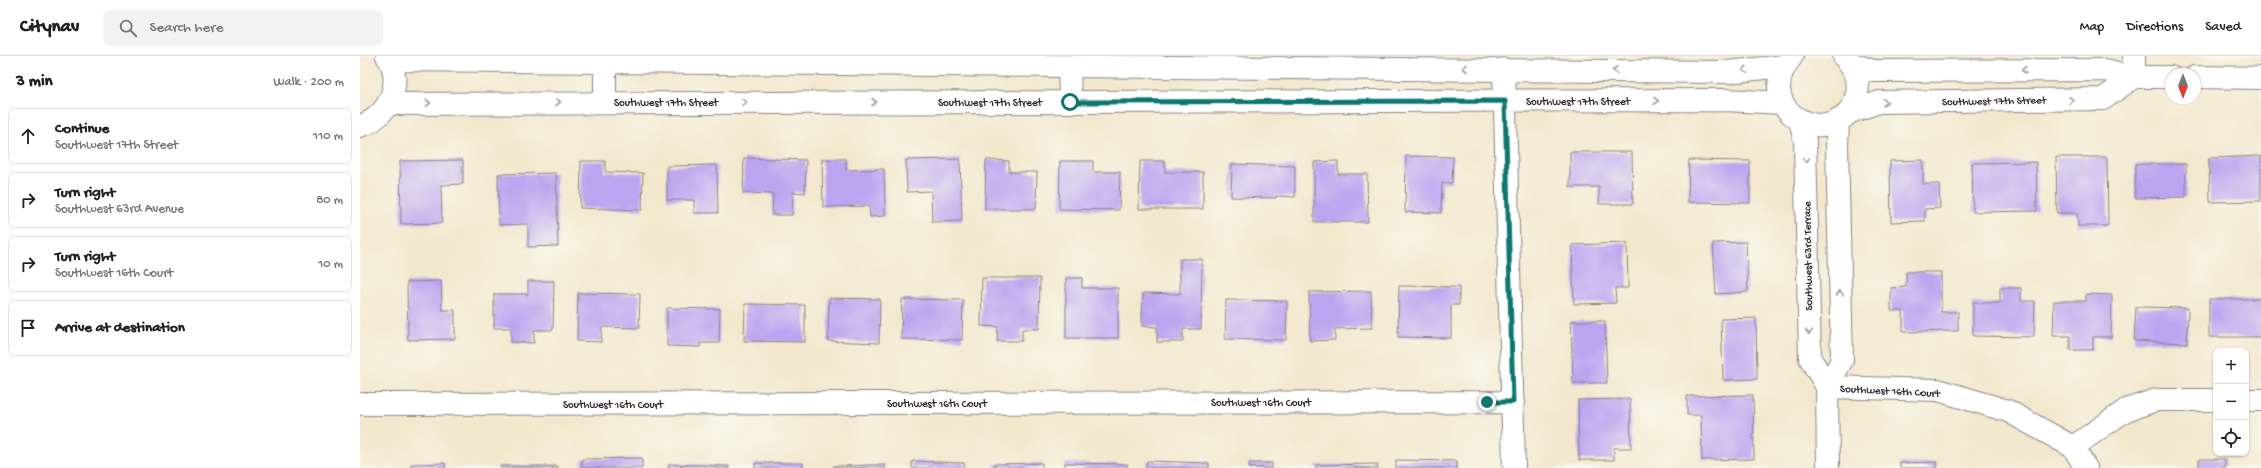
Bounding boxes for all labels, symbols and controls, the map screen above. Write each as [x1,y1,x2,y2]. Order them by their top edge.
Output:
search box [103,10,383,46]
text: Citynav [20,16,79,39]
icon: search [117,17,139,39]
text: Search here [149,19,223,37]
text: Map [2080,19,2104,36]
text: Directions [2126,19,2183,36]
text: Saved [2205,19,2241,36]
one-way arrow [1462,64,1468,72]
one-way arrow [1742,65,1748,74]
one-way arrow [1612,66,1618,74]
one-way arrow [2021,66,2027,74]
north arrow [2165,68,2201,104]
text: 3 min [16,72,53,92]
text: Walk · 200 m [273,75,344,90]
route start [1061,93,1079,111]
street label: Southwest 17th Street [1942,95,2048,109]
one-way arrow [2068,96,2074,104]
street label: Southwest 17th Street [1526,97,1632,109]
one-way arrow [1653,97,1659,105]
one-way arrow [1882,97,1888,106]
one-way arrow [555,98,561,106]
street label: Southwest 17th Street [614,98,720,110]
one-way arrow [741,98,747,106]
one-way arrow [871,98,877,106]
street label: Southwest 17th Street [938,98,1044,110]
one-way arrow [425,99,431,108]
text: Continue [55,120,109,138]
icon: ahead [17,125,39,147]
text: 110 m [313,129,343,144]
text: Southwest 17th Street [55,138,178,153]
one-way arrow [1801,157,1810,163]
text: Turn right [55,184,115,202]
icon: right [17,189,39,211]
text: 80 m [316,193,343,208]
street label: Southwest 63rd Terrace [1802,201,1816,311]
text: Southwest 63rd Avenue [55,202,184,217]
text: Turn right [55,248,115,266]
icon: right [17,253,39,275]
text: 10 m [318,257,343,272]
text: Southwest 16th Court [55,266,173,281]
one-way arrow [1836,290,1845,296]
icon: arrive [17,317,39,339]
text: Arrive at destination [55,319,185,337]
one-way arrow [1805,329,1813,335]
map controls [2213,348,2249,456]
button: + [2213,348,2249,384]
street label: Southwest 16th Court [1840,383,1942,401]
button: − [2213,384,2249,420]
route end [1478,393,1496,411]
street label: Southwest 16th Court [1211,398,1312,410]
street label: Southwest 16th Court [887,399,988,411]
street label: Southwest 16th Court [563,400,664,412]
button: locate [2213,420,2249,456]

